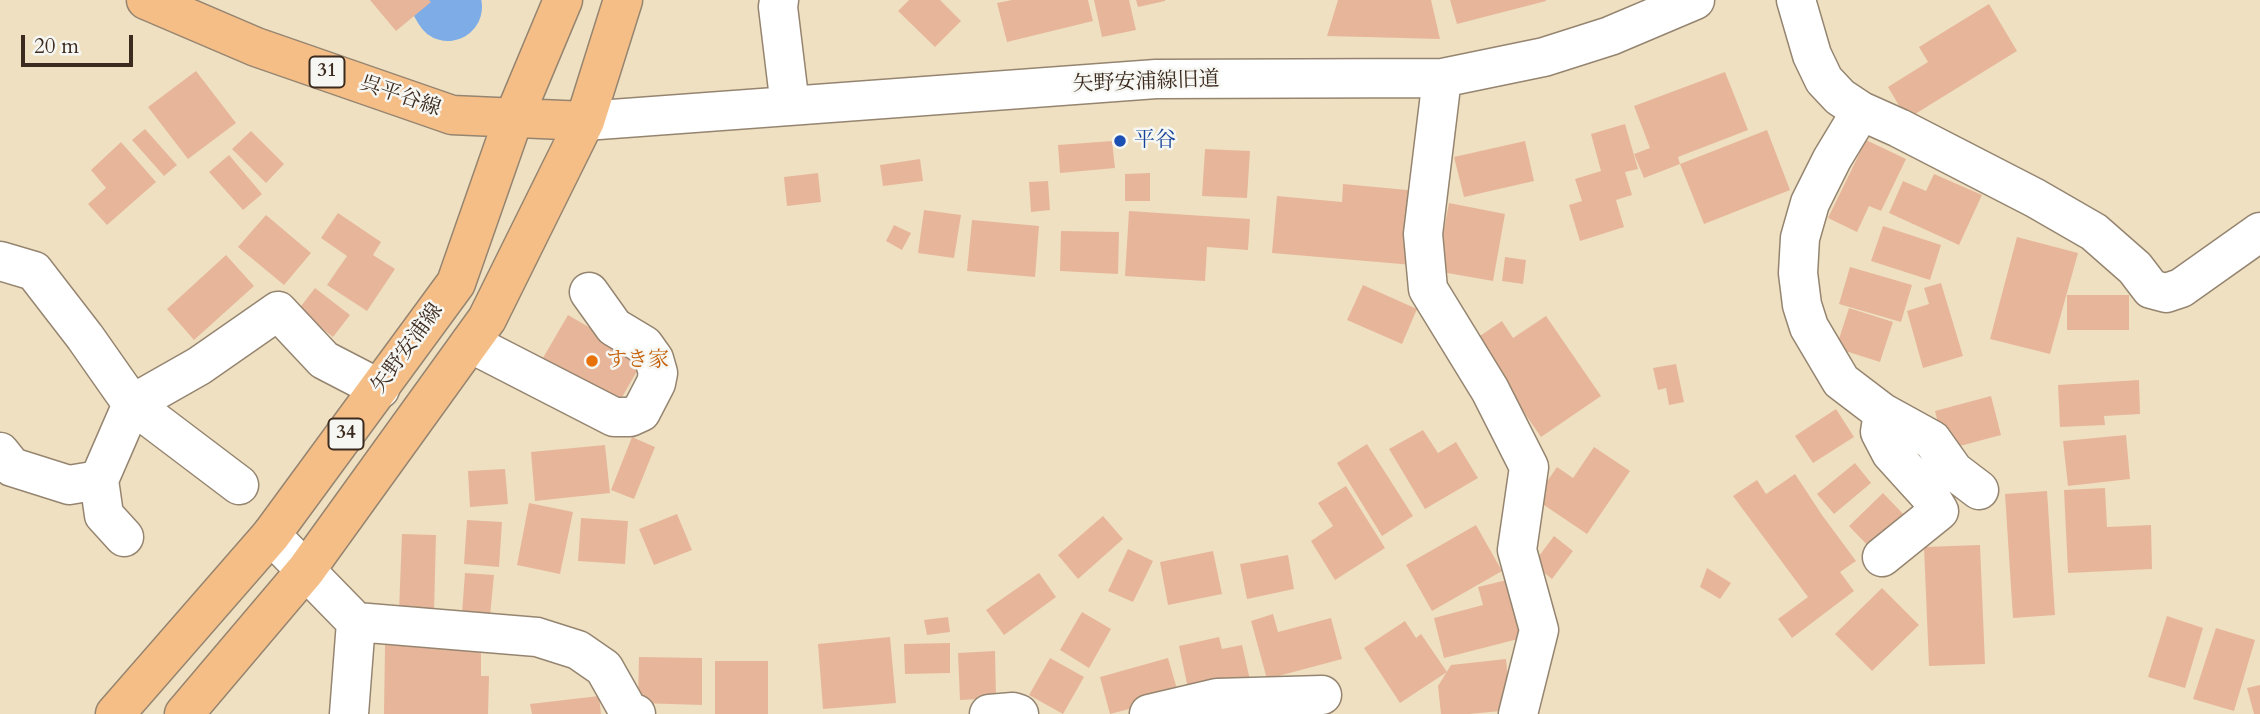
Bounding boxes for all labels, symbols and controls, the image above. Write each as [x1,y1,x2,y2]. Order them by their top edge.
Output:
scale bar [24,21,136,65]
text: 20 m [34,32,79,61]
road number: 31 [310,57,344,88]
street label: 矢野安浦線旧道 [1072,68,1220,98]
street label: 呉平谷線 [356,71,444,123]
place label: 平谷 [1134,128,1176,154]
marker: 平谷 [1112,133,1128,149]
street label: 矢野安浦線 [367,299,449,399]
place label: すき家 [606,348,669,374]
marker: すき家 [584,353,600,369]
road number: 34 [328,418,364,449]

